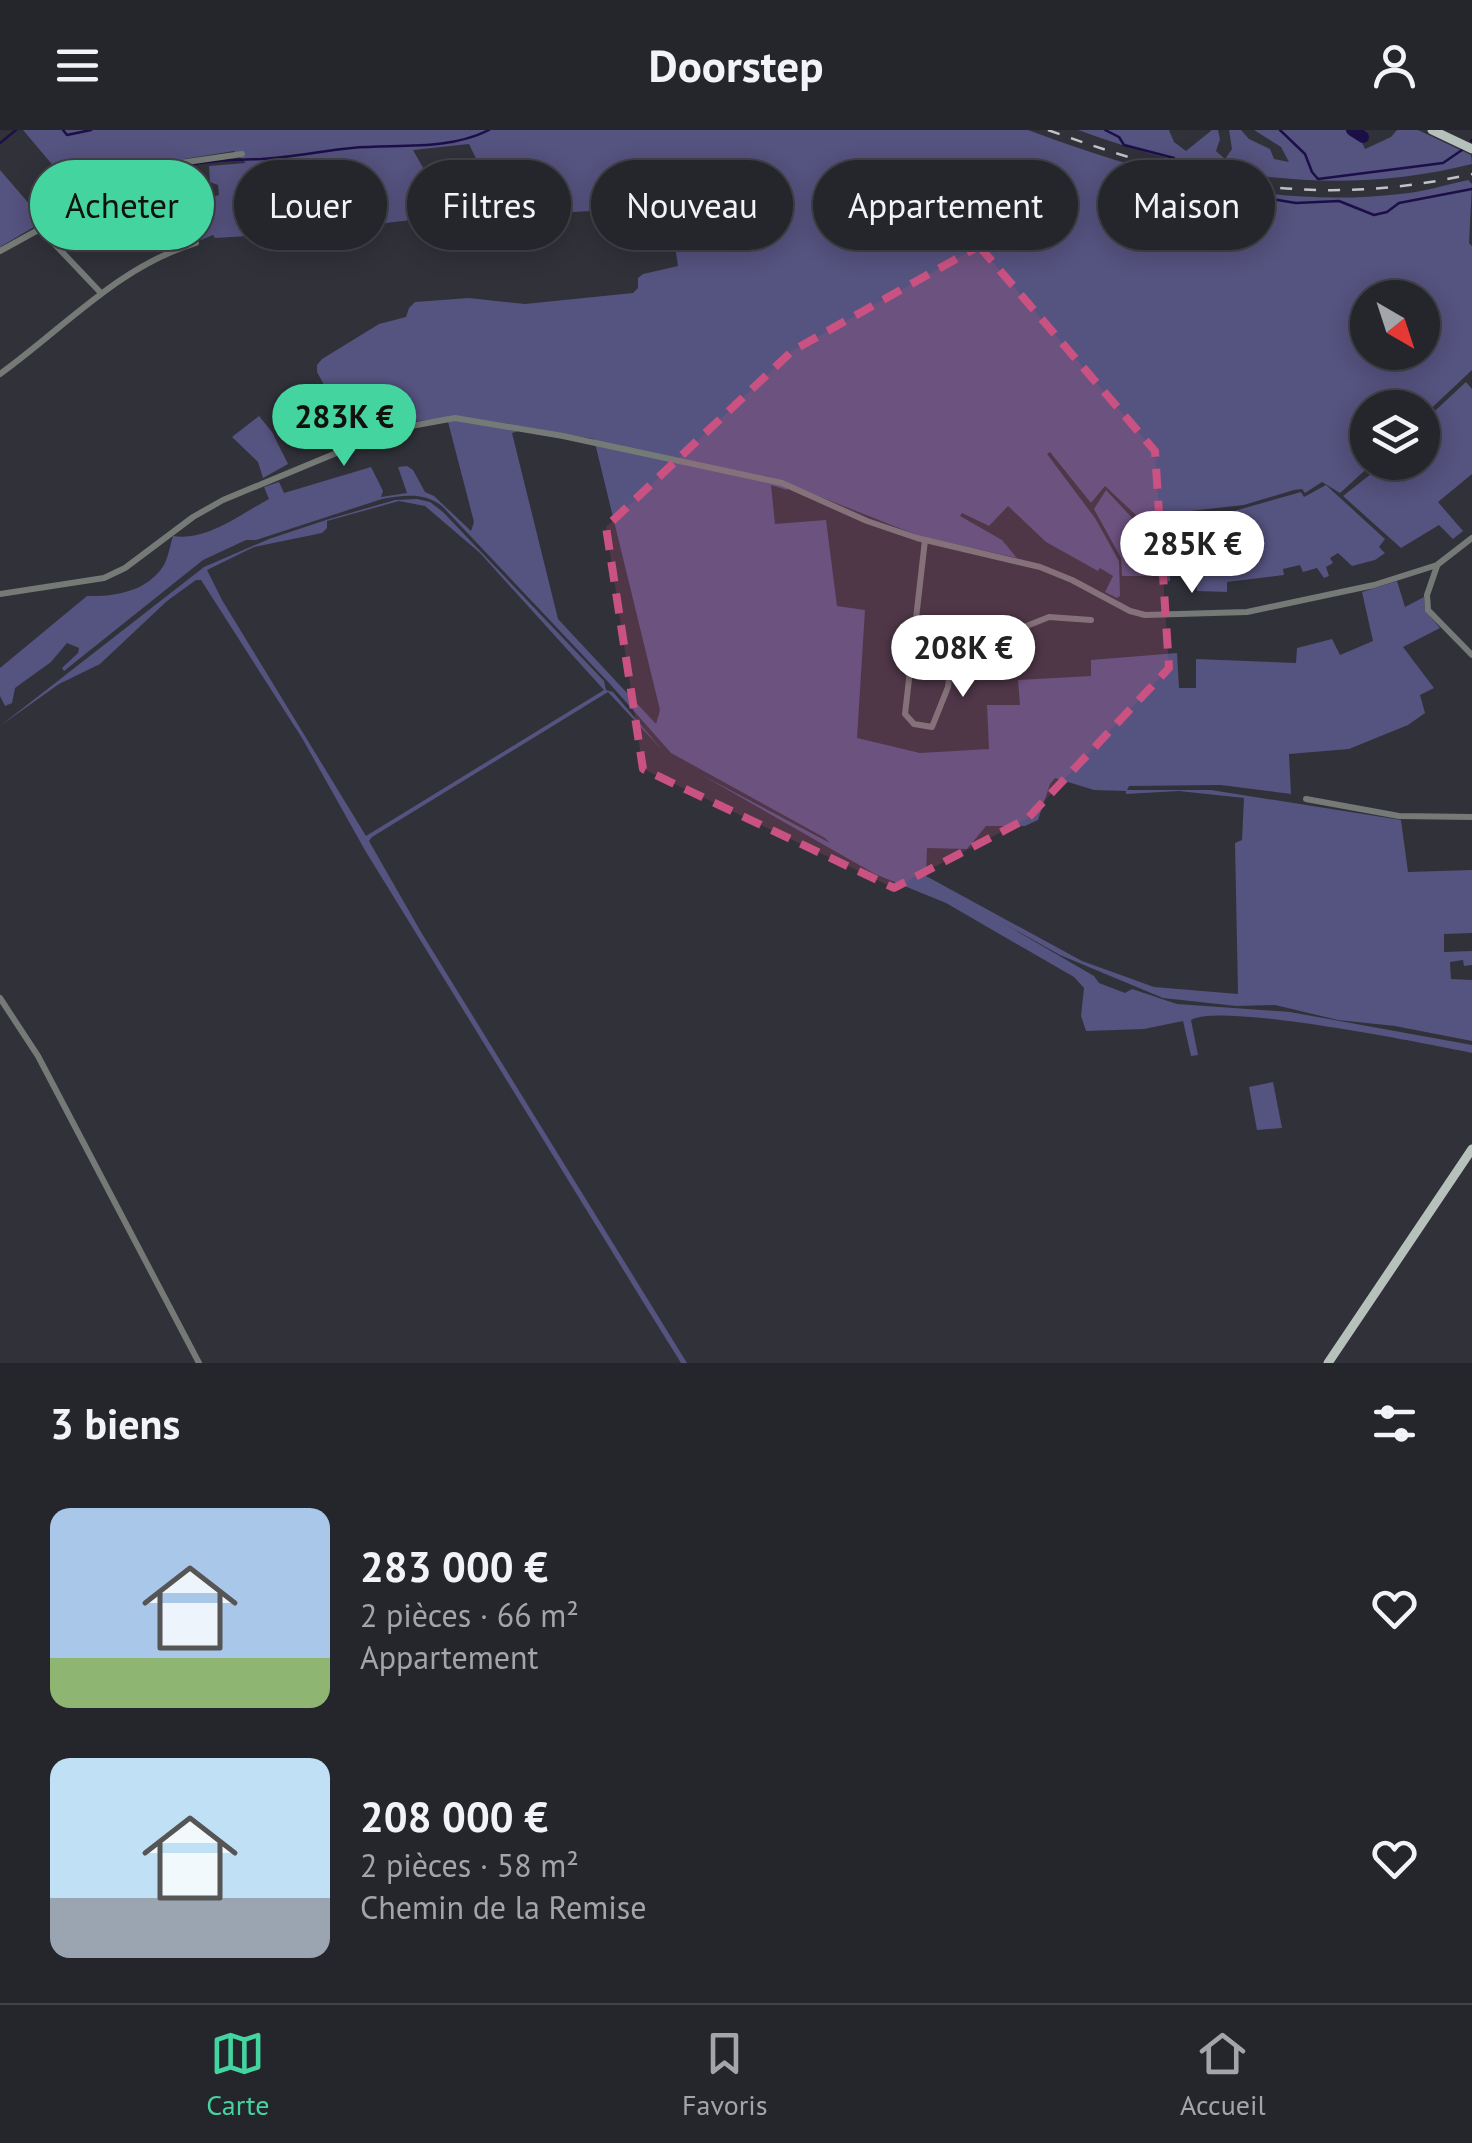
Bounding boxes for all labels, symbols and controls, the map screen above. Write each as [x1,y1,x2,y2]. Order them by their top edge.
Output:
text: Doorstep [649,36,823,94]
icon: menu [50,38,105,93]
icon: person [1367,38,1422,93]
chip: Acheter [30,160,214,250]
chip: Louer [234,160,387,250]
chip: Filtres [407,160,571,250]
chip: Nouveau [591,160,793,250]
chip: Appartement [813,160,1078,250]
chip: Maison [1098,160,1275,250]
north arrow [1350,280,1440,370]
map controls [1350,280,1440,480]
pin: 283K € [263,384,425,469]
button: layers [1350,390,1440,480]
text: 283K € [294,395,394,437]
pin: 285K € [1111,511,1273,596]
text: 285K € [1142,522,1242,564]
pin: 208K € [882,615,1044,700]
text: 208K € [913,626,1013,668]
text: 3 biens [50,1396,180,1451]
icon: filters [1367,1396,1422,1451]
text: 283 000 € [360,1539,548,1594]
icon: home [130,1548,250,1668]
icon: heart [1367,1581,1422,1636]
text: 2 pièces · 66 m² [360,1594,579,1636]
text: Appartement [360,1636,538,1678]
text: 208 000 € [360,1789,548,1844]
icon: home [130,1798,250,1918]
icon: heart [1367,1831,1422,1886]
text: 2 pièces · 58 m² [360,1844,579,1886]
text: Chemin de la Remise [360,1886,646,1928]
tab: Carte [206,2026,269,2123]
tab: Favoris [682,2026,767,2123]
tab: Accueil [1180,2026,1266,2123]

